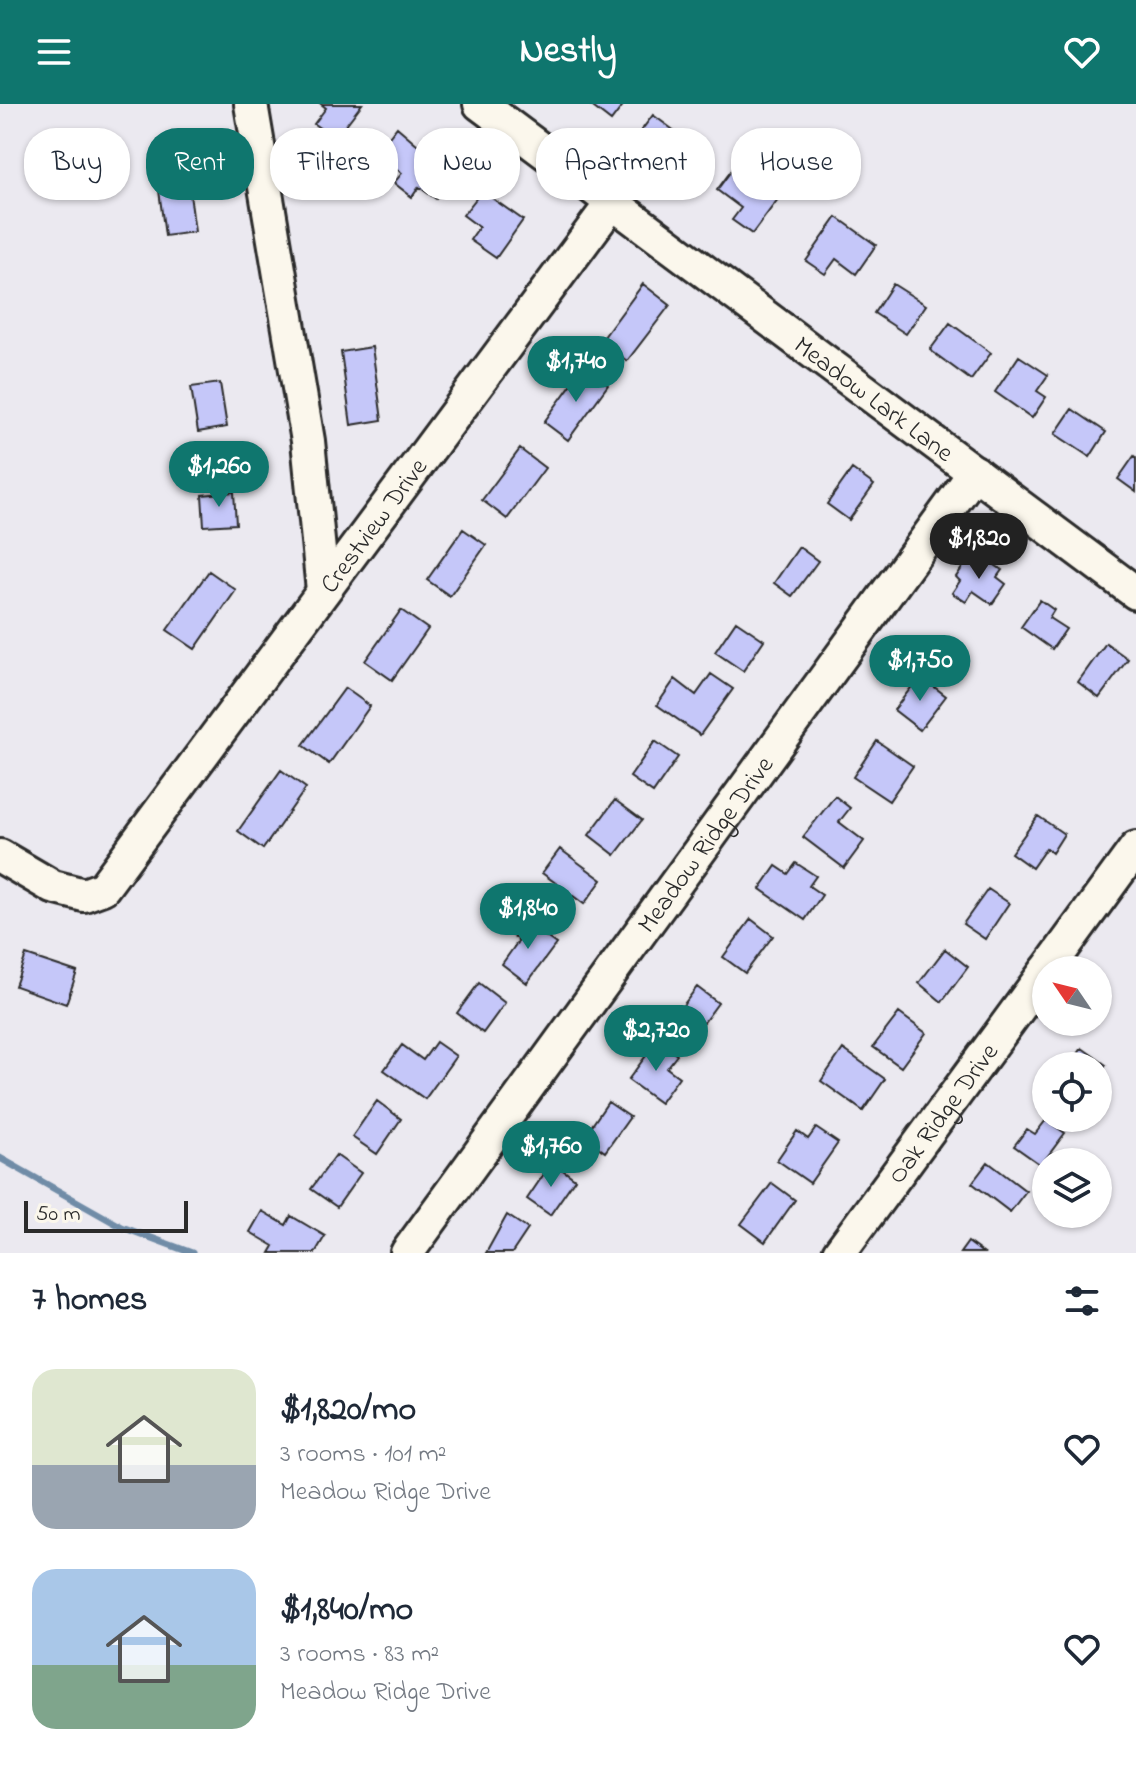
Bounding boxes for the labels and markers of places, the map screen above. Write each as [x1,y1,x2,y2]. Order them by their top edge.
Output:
pin: $1,740 [511,336,641,404]
pin: $1,260 [154,441,284,509]
pin: $1,820 [914,513,1044,581]
pin: $1,750 [855,635,985,703]
pin: $1,840 [463,883,593,951]
pin: $2,720 [591,1005,721,1073]
pin: $1,760 [486,1121,616,1189]

